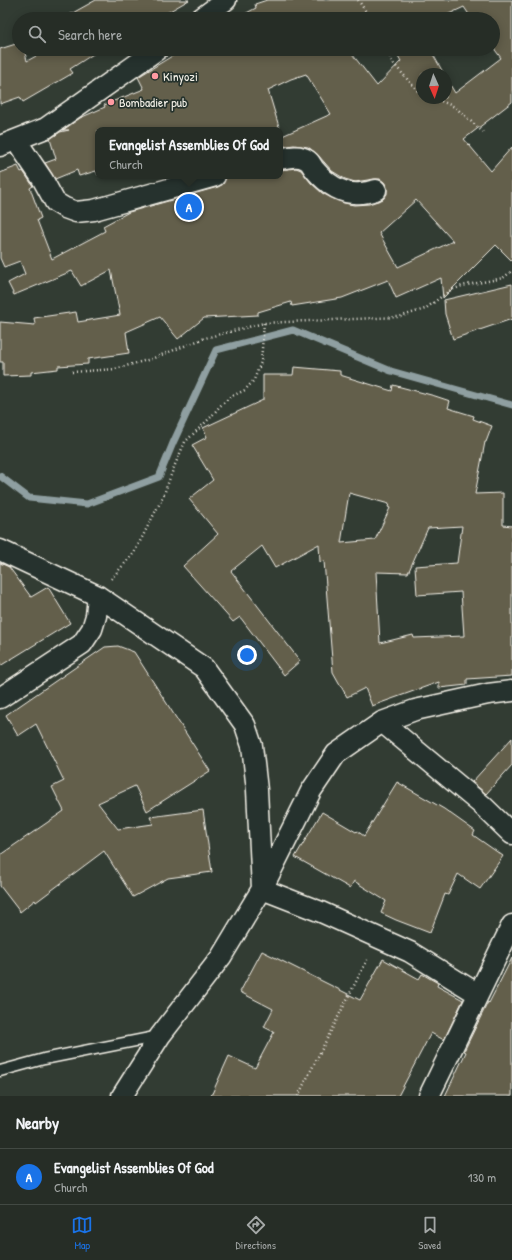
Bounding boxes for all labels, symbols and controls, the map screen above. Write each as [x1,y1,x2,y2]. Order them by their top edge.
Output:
search box [12,12,500,56]
icon: search [26,23,48,45]
text: Search here [58,24,122,45]
place label: Kinyozi [163,67,198,85]
north arrow [416,68,452,104]
marker: Kinyozi [150,71,160,81]
place label: Bombadier pub [119,93,187,111]
marker: Bombadier pub [106,97,116,107]
popup [95,127,283,179]
text: Evangelist Assemblies Of God [109,134,269,155]
text: Church [109,155,142,173]
pin: A [176,192,202,222]
your location [237,645,257,665]
text: Nearby [16,1111,59,1134]
text: Evangelist Assemblies Of God [54,1157,214,1178]
text: A [26,1168,32,1186]
text: 130 m [468,1168,496,1186]
text: Church [54,1178,87,1196]
tab: Map [71,1214,93,1252]
tab: Directions [236,1214,276,1252]
tab: Saved [418,1214,441,1252]

